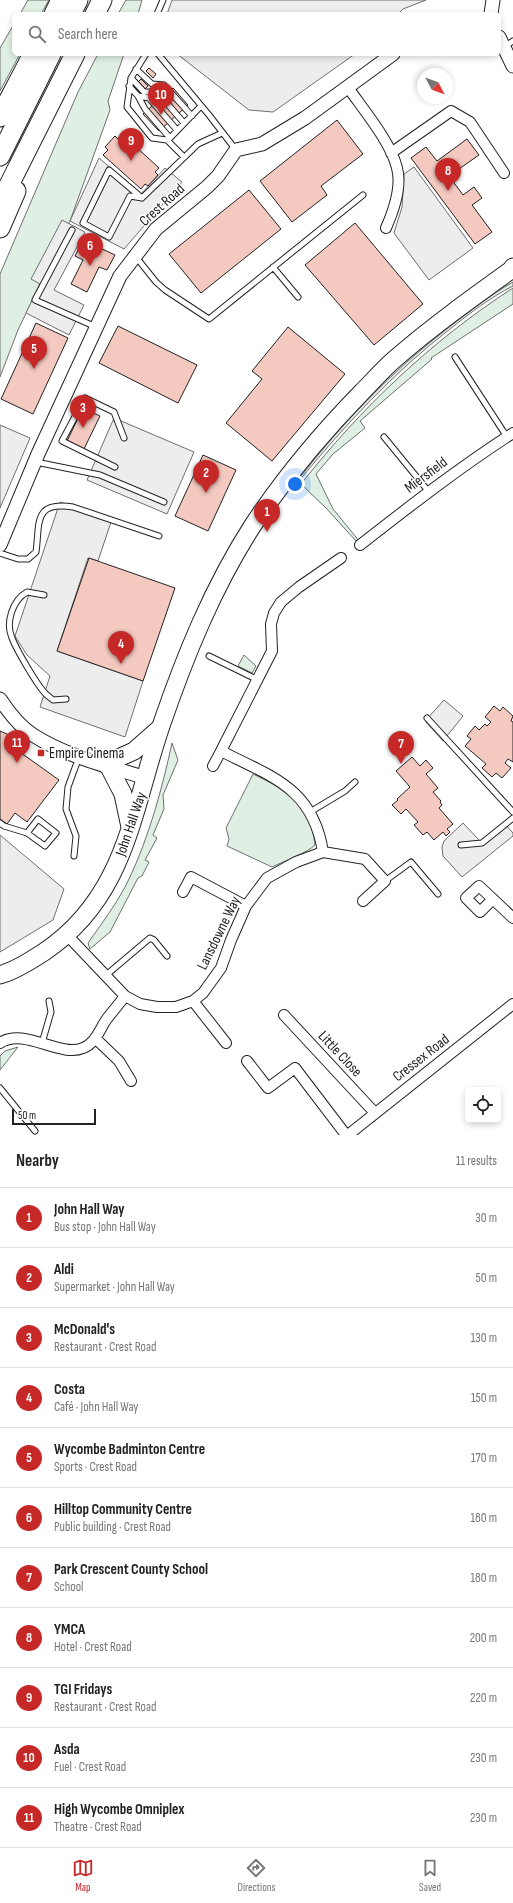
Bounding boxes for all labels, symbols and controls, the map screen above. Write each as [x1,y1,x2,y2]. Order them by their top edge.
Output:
search box [12,12,501,56]
icon: search [26,23,48,45]
text: Search here [58,25,118,44]
north arrow [417,68,453,104]
pin: 10 [148,82,174,115]
pin: 9 [118,128,144,161]
pin: 8 [435,158,461,191]
street label: Crest Road [135,180,189,230]
pin: 6 [77,233,103,266]
pin: 5 [21,336,47,369]
pin: 3 [70,395,96,428]
street label: Miersfield [401,453,451,497]
pin: 2 [193,460,219,493]
your location [285,474,305,494]
pin: 1 [254,499,280,532]
pin: 4 [108,631,134,664]
pin: 11 [4,730,30,763]
pin: 7 [388,731,414,764]
place label: Empire Cinema [49,744,124,763]
marker: Empire Cinema [36,748,46,758]
street label: John Hall Way [111,789,151,860]
street label: Lansdowne Way [193,893,245,973]
street label: Little Close [314,1027,366,1081]
street label: Cressex Road [389,1030,453,1086]
map controls [465,1087,501,1123]
button: locate [465,1087,501,1123]
scale bar [12,1107,96,1126]
text: 50 m [18,1109,36,1122]
text: Nearby [16,1151,59,1171]
text: 11 results [456,1153,497,1169]
text: John Hall Way [54,1200,124,1219]
text: 1 [26,1210,32,1226]
text: 30 m [475,1210,497,1226]
text: Bus stop · John Hall Way [54,1219,156,1235]
text: Aldi [54,1260,74,1279]
text: 2 [26,1270,32,1286]
text: 50 m [476,1270,497,1286]
text: Supermarket · John Hall Way [54,1279,175,1295]
text: McDonald's [54,1320,115,1339]
text: 3 [26,1330,32,1346]
text: 130 m [471,1330,497,1346]
text: Restaurant · Crest Road [54,1339,156,1355]
text: Costa [54,1380,85,1399]
text: 4 [26,1390,32,1406]
text: 150 m [471,1390,497,1406]
text: Café · John Hall Way [54,1399,138,1415]
text: Wycombe Badminton Centre [54,1440,205,1459]
text: 5 [26,1450,32,1466]
text: 170 m [471,1450,497,1466]
text: Sports · Crest Road [54,1459,137,1475]
text: Hilltop Community Centre [54,1500,192,1519]
text: 6 [26,1510,32,1526]
text: 180 m [471,1510,497,1526]
text: Public building · Crest Road [54,1519,171,1535]
text: Park Crescent County School [54,1560,208,1579]
text: 7 [26,1570,32,1586]
text: 180 m [471,1570,497,1586]
text: School [54,1579,84,1595]
text: YMCA [54,1620,85,1639]
text: 8 [26,1630,32,1646]
text: 200 m [470,1630,497,1646]
text: Hotel · Crest Road [54,1639,132,1655]
text: TGI Fridays [54,1680,112,1699]
text: 9 [26,1690,32,1706]
text: 220 m [470,1690,497,1706]
text: Restaurant · Crest Road [54,1699,156,1715]
text: Asda [54,1740,80,1759]
text: 10 [23,1750,35,1766]
text: 230 m [470,1750,497,1766]
text: Fuel · Crest Road [54,1759,126,1775]
text: High Wycombe Omniplex [54,1800,184,1819]
text: 11 [24,1810,34,1826]
text: 230 m [470,1810,497,1826]
text: Theatre · Crest Road [54,1819,142,1835]
tab: Map [72,1857,94,1894]
tab: Directions [238,1857,275,1894]
tab: Saved [419,1857,441,1894]

